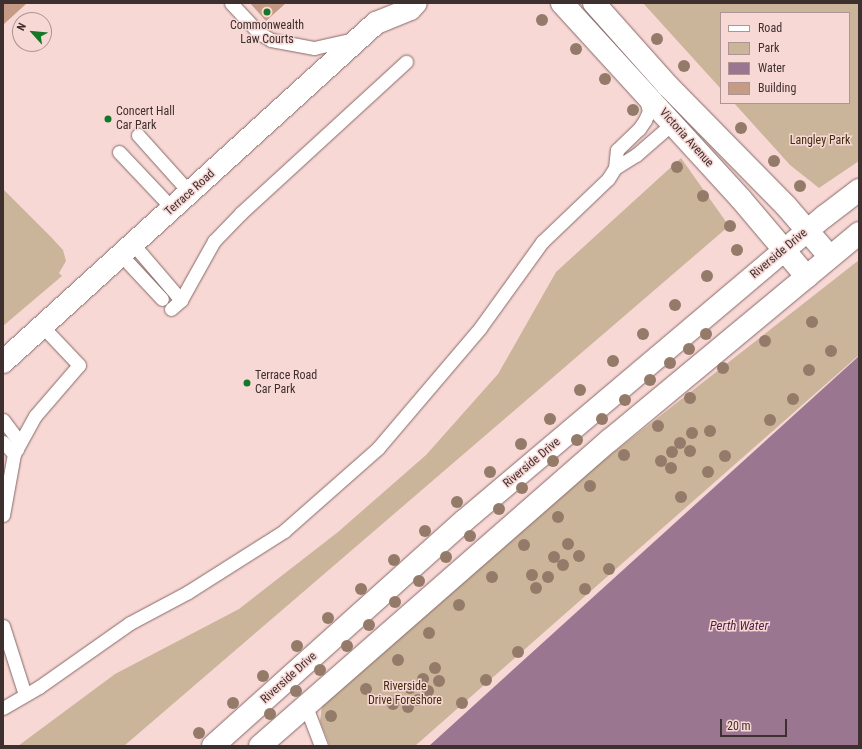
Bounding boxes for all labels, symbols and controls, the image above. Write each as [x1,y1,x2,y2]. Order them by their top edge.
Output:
marker: Commonwealth Law Courts [262,7,272,17]
north arrow [12,12,52,52]
legend [720,12,850,104]
place label: Commonwealth Law Courts [230,19,304,47]
text: N [14,21,29,33]
text: Road [758,21,782,35]
text: Park [758,41,779,55]
text: Water [758,61,786,75]
text: Building [758,81,796,95]
place label: Concert Hall Car Park [116,105,175,133]
street label: Victoria Avenue [656,106,716,170]
marker: Concert Hall Car Park [103,114,113,124]
park label: Langley Park [790,134,850,148]
street label: Terrace Road [162,167,218,219]
street label: Riverside Drive [748,226,810,282]
place label: Terrace Road Car Park [255,369,317,397]
marker: Terrace Road Car Park [242,378,252,388]
street label: Riverside Drive [501,435,563,491]
water label: Perth Water [710,618,768,634]
street label: Riverside Drive [258,649,320,707]
park label: Riverside Drive Foreshore [368,680,442,708]
scale bar [722,711,789,737]
text: 20 m [727,719,751,733]

